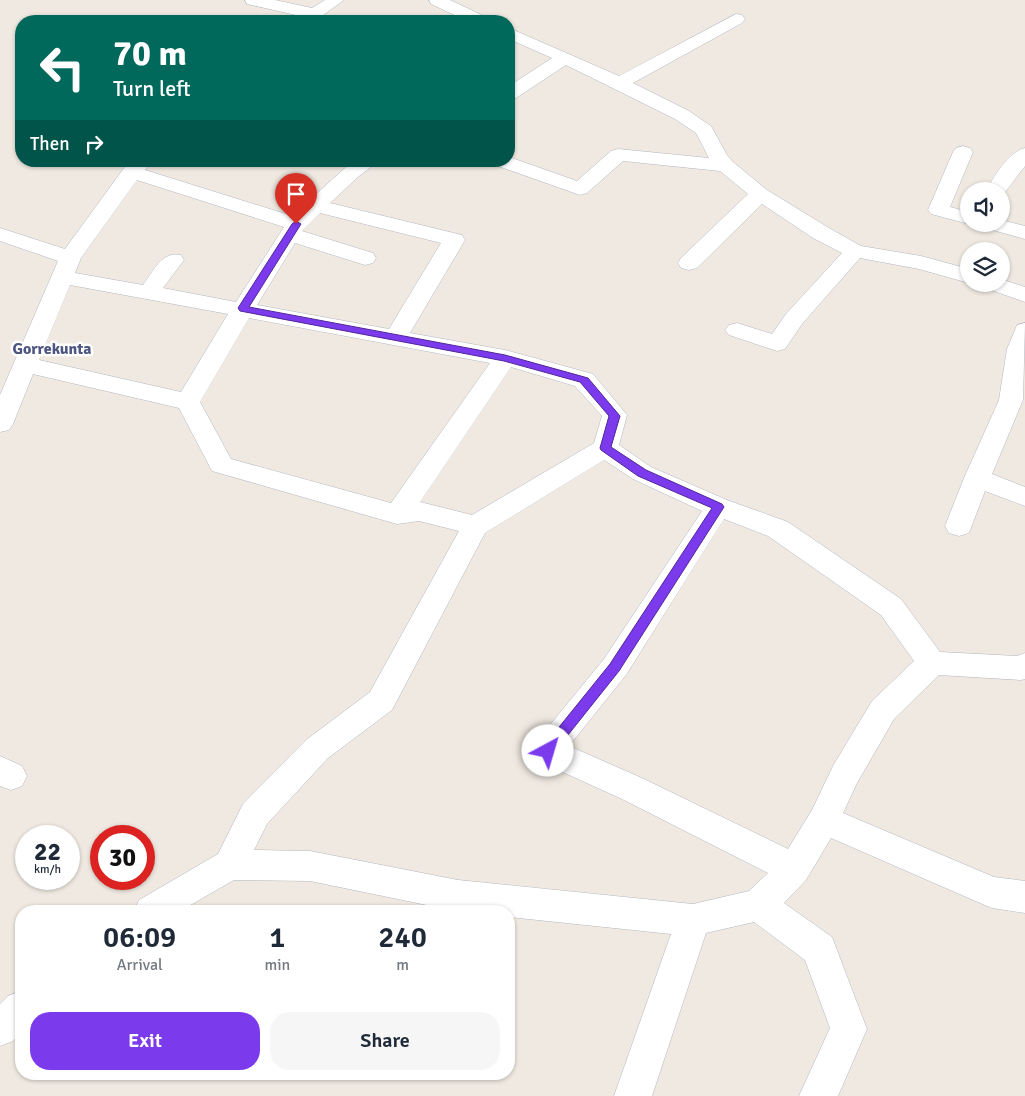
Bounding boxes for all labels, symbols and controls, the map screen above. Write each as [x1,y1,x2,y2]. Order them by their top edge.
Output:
text: 70 m [113,32,187,75]
icon: left [30,35,95,100]
text: Turn left [113,75,191,102]
icon: right [80,130,108,158]
text: Then [30,132,70,156]
pin [275,173,317,224]
icon: arrive [282,180,310,208]
map controls [960,182,1010,292]
button: sound [960,182,1010,232]
button: layers [960,242,1010,292]
district label: Gorrekunta [12,339,92,359]
position arrow [521,724,573,776]
speed limit sign: 30 [90,825,155,890]
text: 22 [34,836,61,867]
text: km/h [34,862,61,877]
text: 06:09 [103,919,176,956]
text: 1 [269,919,285,956]
text: 240 [378,919,427,956]
text: Arrival [117,955,163,975]
text: min [264,955,290,975]
text: m [396,955,409,975]
button: Exit [30,1012,260,1070]
button: Share [270,1012,500,1070]

